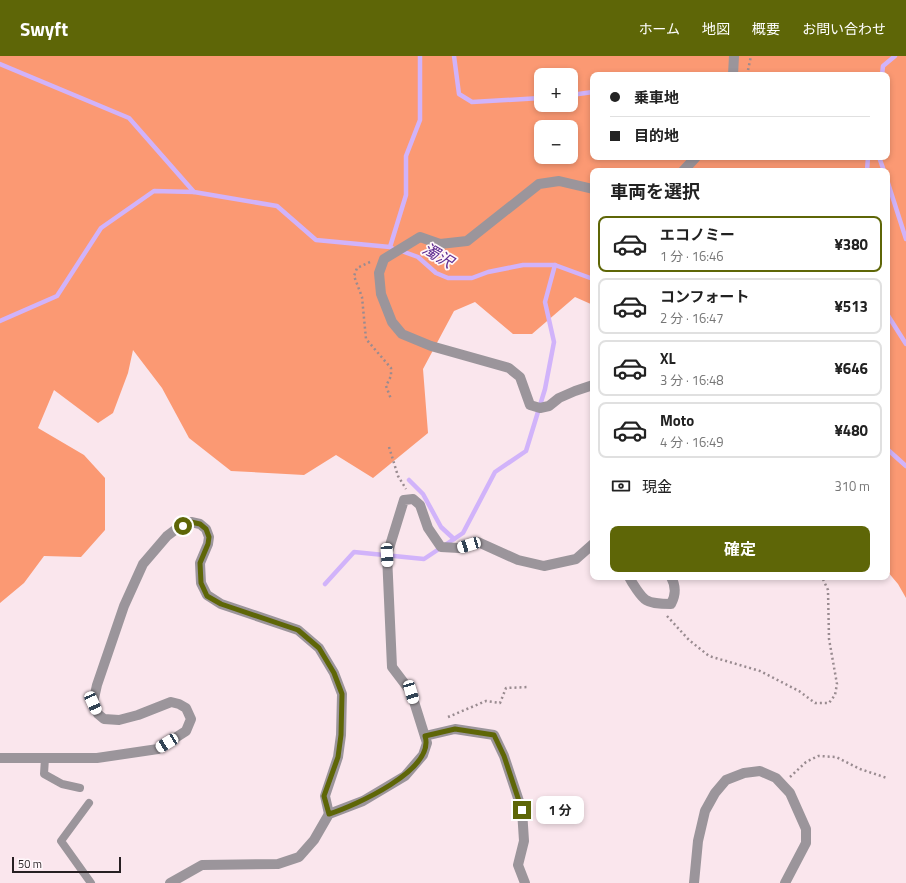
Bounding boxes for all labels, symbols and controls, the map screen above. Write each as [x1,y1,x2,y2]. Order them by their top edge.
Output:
text: Swyft [20,14,68,43]
text: ホーム [638,18,680,39]
text: 地図 [702,18,730,39]
text: 概要 [752,18,780,39]
text: お問い合わせ [802,18,886,39]
map controls [534,68,578,164]
button: + [534,68,578,112]
text: 乗車地 [634,86,679,109]
button: − [534,120,578,164]
text: 目的地 [634,124,679,147]
text: 車両を選択 [610,178,700,205]
text: エコノミー [660,223,735,246]
icon: car [612,226,648,262]
text: ¥380 [834,233,868,256]
water label: 濁沢 [418,236,460,275]
text: 1 分 · 16:46 [660,246,724,266]
text: コンフォート [660,285,750,308]
icon: car [612,288,648,324]
text: ¥513 [834,295,868,318]
text: 2 分 · 16:47 [660,308,724,328]
text: XL [660,347,676,370]
icon: car [612,350,648,386]
text: ¥646 [834,357,868,380]
text: 3 分 · 16:48 [660,370,724,390]
text: Moto [660,409,694,432]
icon: car [612,412,648,448]
text: ¥480 [834,419,868,442]
text: 4 分 · 16:49 [660,432,724,452]
icon: cash [610,475,632,497]
text: 現金 [642,475,672,498]
text: 310 m [834,476,870,496]
route start [174,517,192,535]
button: 確定 [610,526,870,572]
car [456,536,482,554]
car [380,543,394,567]
car [402,679,420,705]
car [83,690,103,716]
car [154,732,180,754]
callout: 1 分 [536,796,584,824]
text: 1 分 [548,800,572,820]
route end [513,801,531,819]
scale bar [12,855,121,874]
text: 50 m [18,856,42,872]

